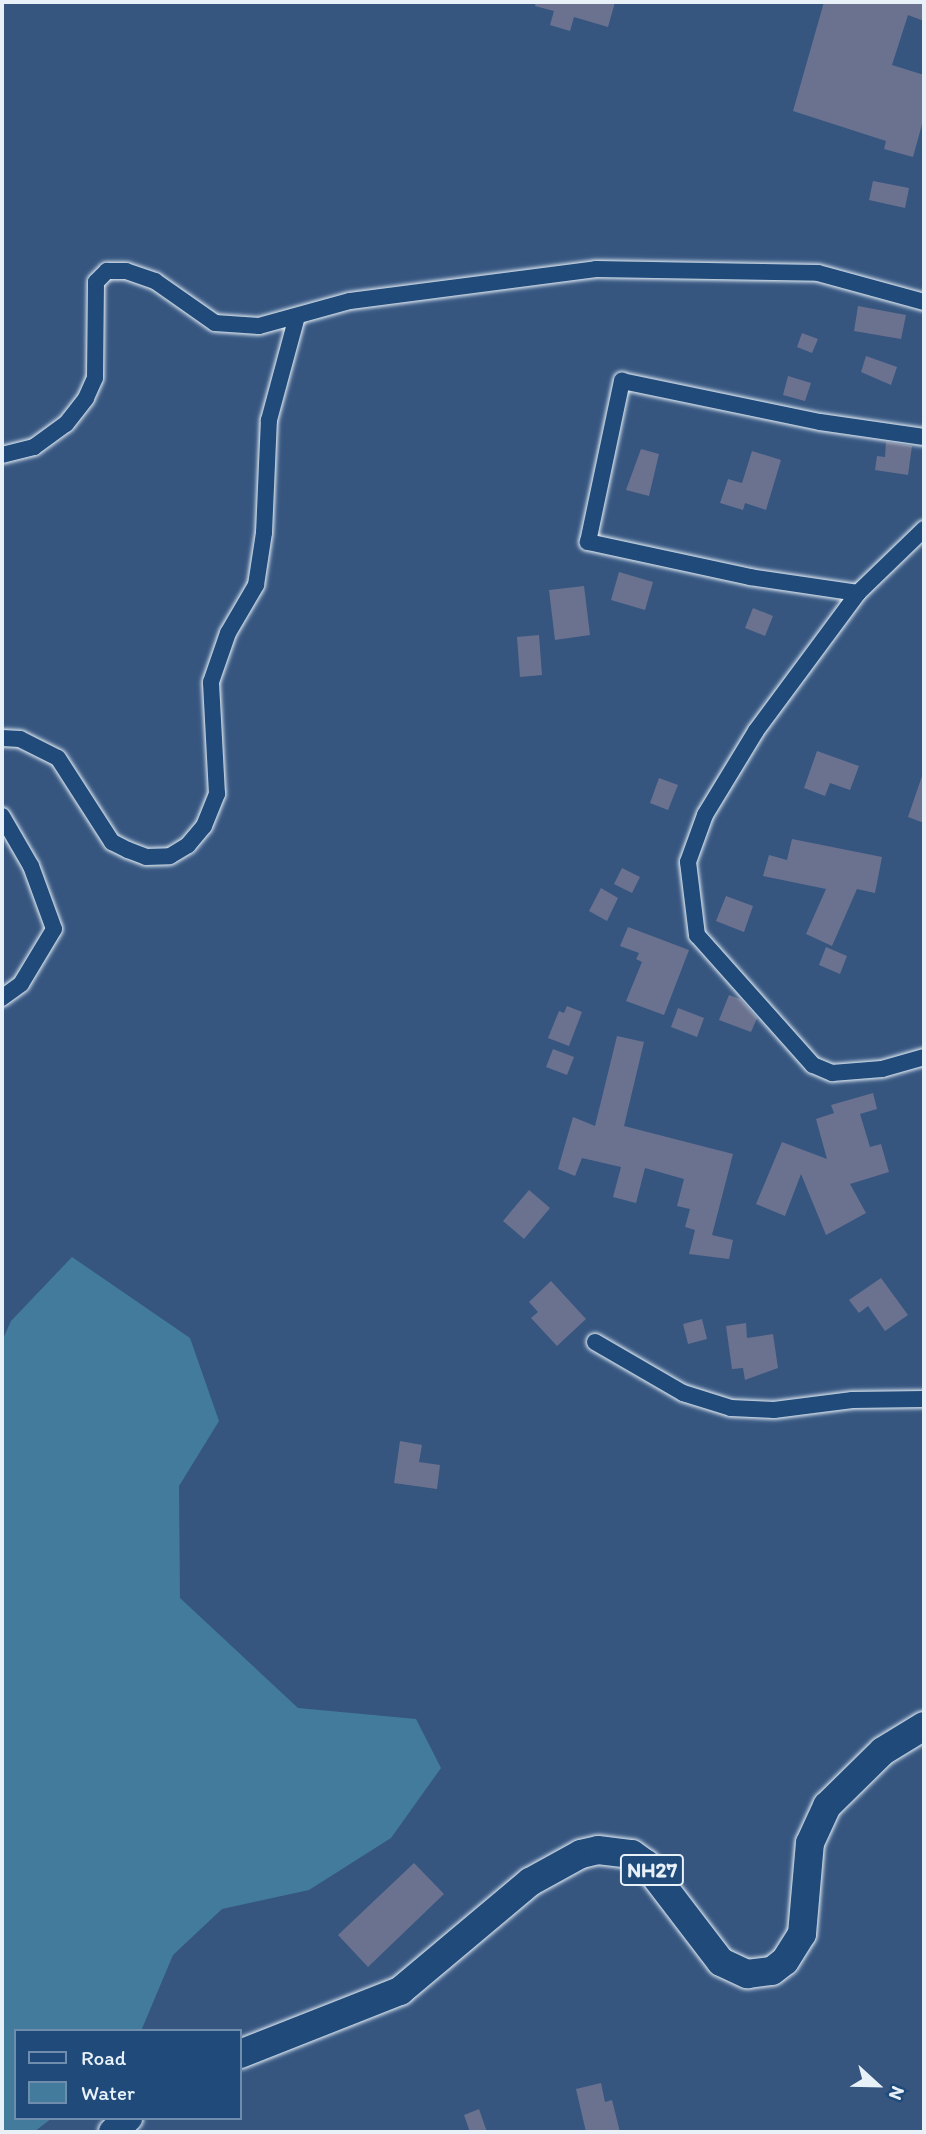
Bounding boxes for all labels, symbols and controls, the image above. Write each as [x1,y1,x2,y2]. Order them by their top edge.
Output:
road number: NH27 [619,1853,685,1888]
legend [14,2029,242,2120]
text: Road [81,2045,126,2070]
north arrow [842,2050,912,2120]
text: Water [81,2080,135,2105]
text: N [884,2083,910,2103]

